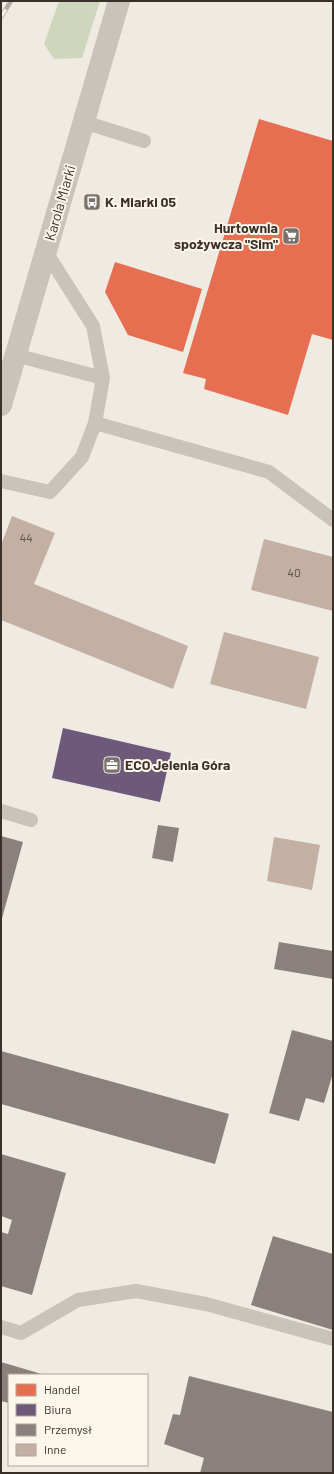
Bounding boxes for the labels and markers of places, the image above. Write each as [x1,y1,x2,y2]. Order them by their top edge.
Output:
bus stop icon: K. Miarki 05 [82,192,102,212]
place label: K. Miarki 05 [105,193,176,210]
place label: Hurtownia spożywcza "Sim" [174,219,278,252]
supermarket icon: Hurtownia spożywcza "Sim" [281,226,301,246]
office icon: ECO Jelenia Góra [102,755,122,775]
place label: ECO Jelenia Góra [125,756,230,773]

